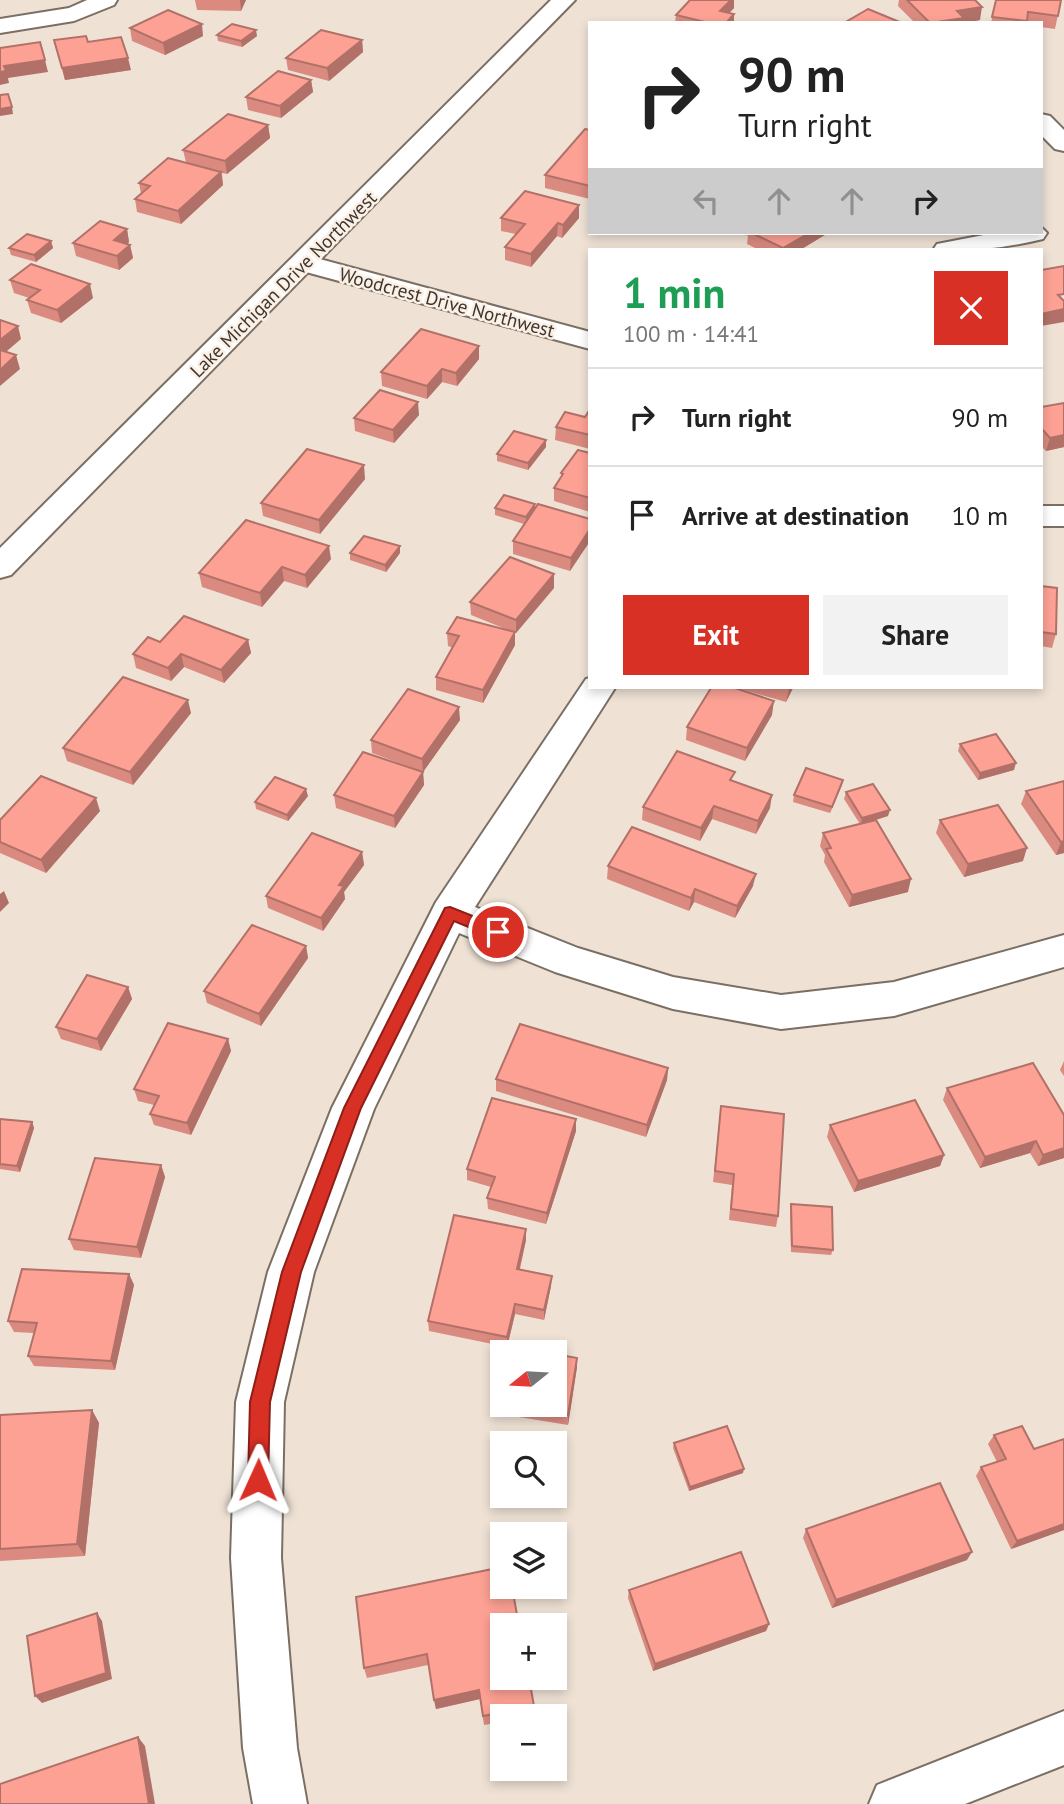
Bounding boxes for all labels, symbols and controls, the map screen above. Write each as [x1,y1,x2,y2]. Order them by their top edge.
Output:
text: 90 m [738,42,845,106]
icon: right [623,49,714,140]
text: Turn right [738,104,872,146]
icon: left [687,182,725,220]
icon: ahead [760,182,798,220]
icon: ahead [833,182,871,220]
icon: right [906,182,944,220]
street label: Lake Michigan Drive Northwest [185,185,382,382]
street label: Woodcrest Drive Northwest [337,262,558,342]
text: 1 min [623,265,725,320]
button: close [934,271,1008,345]
text: 100 m · 14:41 [623,319,759,348]
icon: right [623,398,661,436]
text: Turn right [682,401,791,434]
text: 90 m [952,401,1008,434]
icon: arrive [623,496,661,534]
text: Arrive at destination [682,499,909,532]
text: 10 m [952,499,1008,532]
button: Exit [623,595,809,675]
button: Share [823,595,1008,675]
pin [468,902,528,962]
icon: arrive [479,913,517,951]
north arrow [490,1340,567,1418]
map controls [490,1340,567,1781]
button: search [490,1431,567,1508]
position arrow [221,1443,295,1517]
button: layers [490,1522,567,1599]
button: + [490,1613,567,1690]
button: − [490,1704,567,1781]

